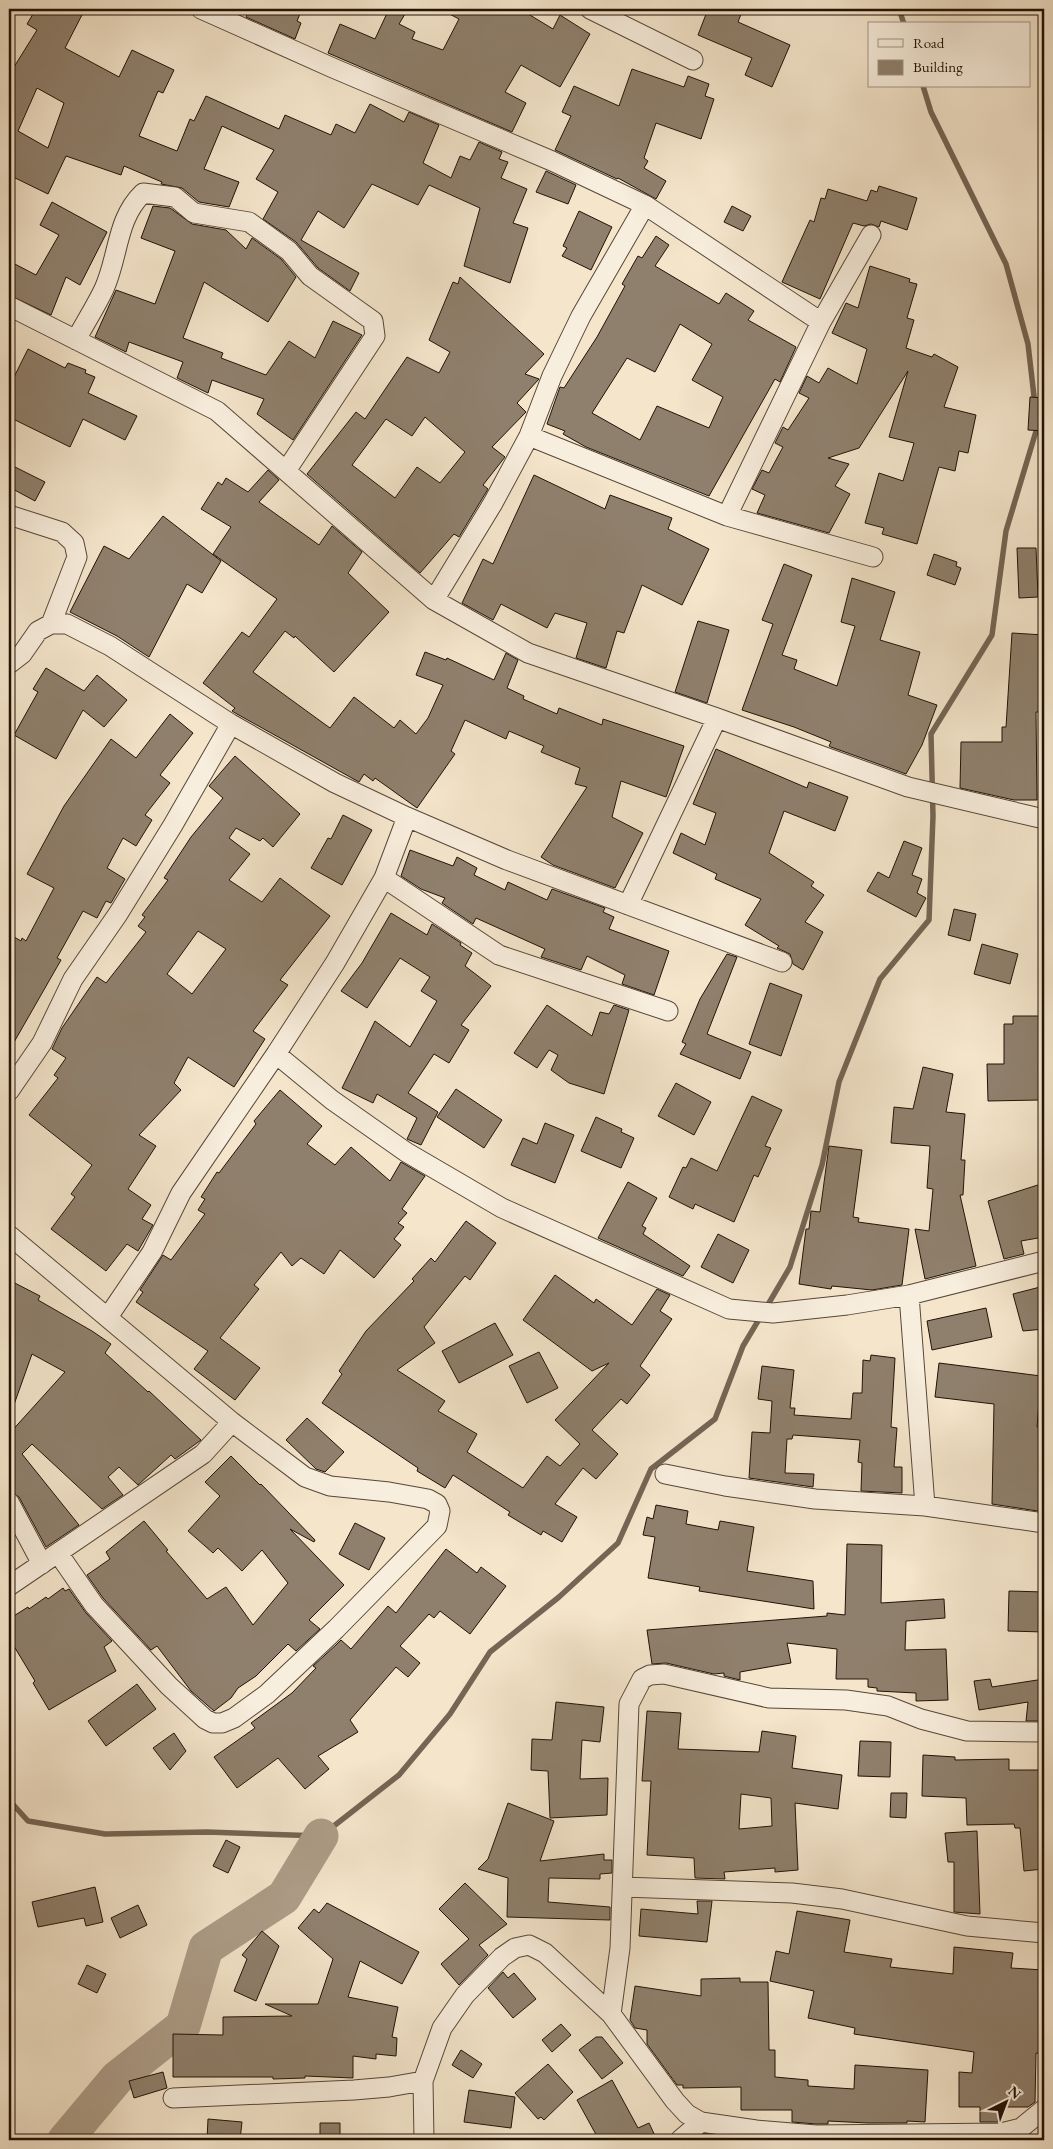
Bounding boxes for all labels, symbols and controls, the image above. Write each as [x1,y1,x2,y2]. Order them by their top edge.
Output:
legend [868,22,1030,88]
text: Road [913,33,945,52]
text: Building [913,57,963,76]
north arrow [980,2076,1030,2126]
text: N [1004,2082,1025,2103]

